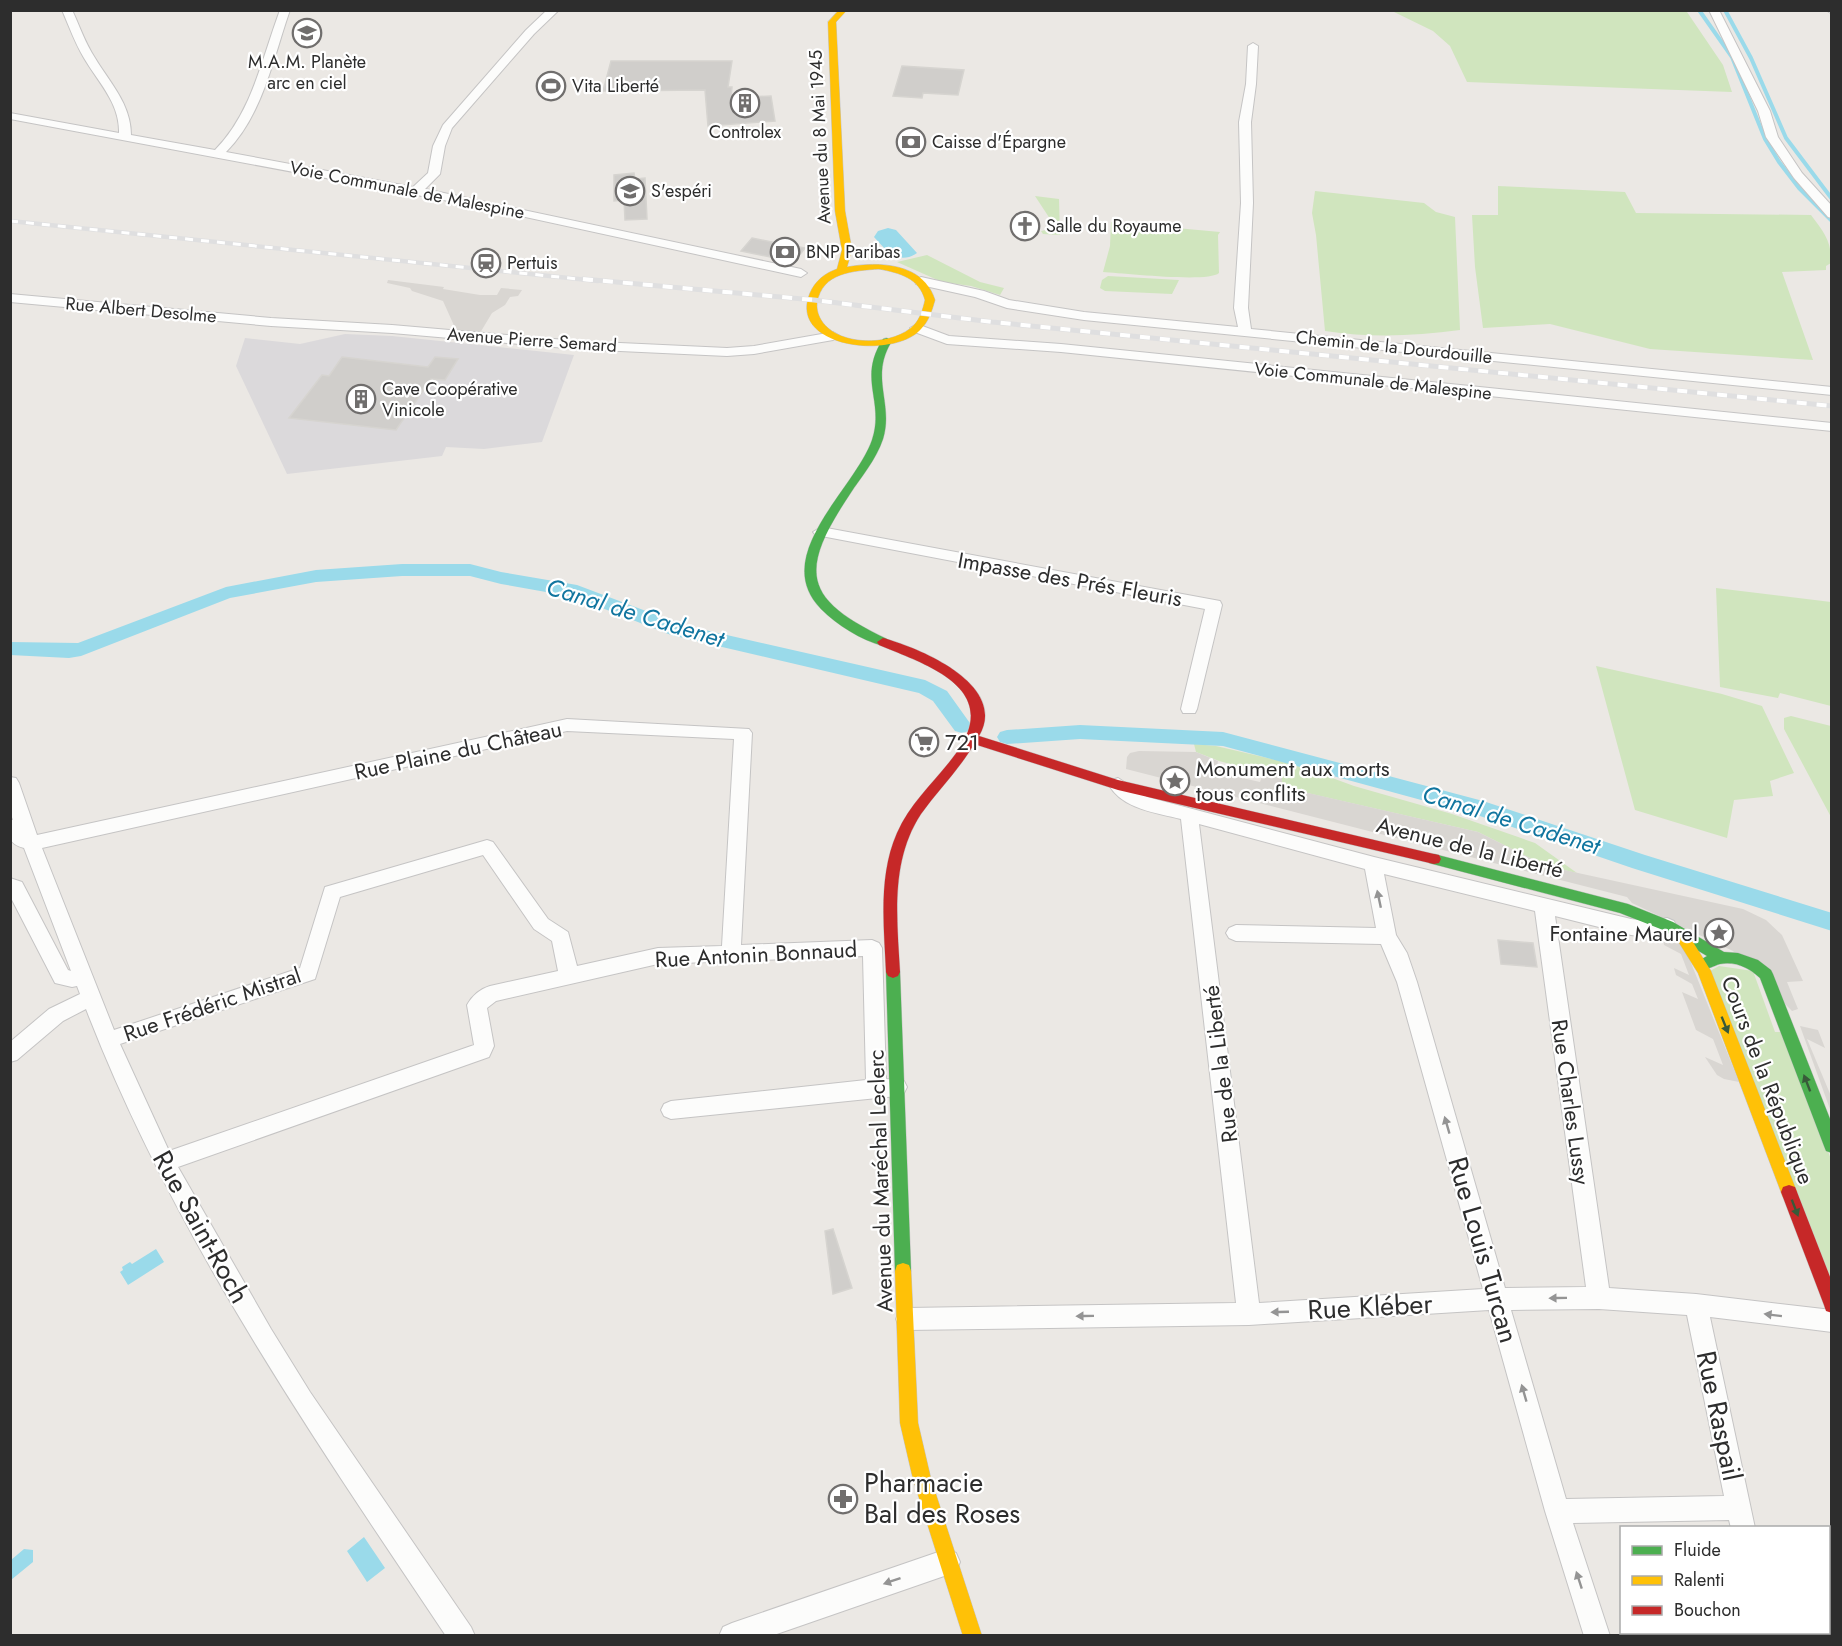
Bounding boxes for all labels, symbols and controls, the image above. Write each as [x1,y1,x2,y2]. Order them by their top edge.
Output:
school or university icon: M.A.M. Planète arc en ciel [291,17,323,49]
place label: M.A.M. Planète arc en ciel [248,49,366,96]
street label: Avenue du 8 Mai 1945 [802,49,838,225]
sports icon: Vita Liberté [535,70,567,102]
place label: Vita Liberté [572,73,659,99]
building icon: Controlex [729,87,761,119]
place label: Controlex [709,119,782,145]
bank icon: Caisse d'Épargne [895,126,927,158]
place label: Caisse d'Épargne [932,129,1066,155]
street label: Voie Communale de Malespine [287,154,527,226]
school or university icon: S'espéri [614,175,646,207]
place label: S'espéri [651,178,712,204]
church icon: Salle du Royaume [1009,210,1041,242]
place label: Salle du Royaume [1046,213,1182,239]
bank icon: BNP Paribas [769,236,801,268]
place label: BNP Paribas [806,239,900,265]
station icon: Pertuis [470,247,502,279]
place label: Pertuis [507,250,557,276]
street label: Rue Albert Desolme [64,290,218,330]
street label: Avenue Pierre Semard [446,321,618,359]
street label: Chemin de la Dourdouille [1295,324,1493,370]
street label: Voie Communale de Malespine [1253,356,1493,406]
place label: Cave Coopérative Vinicole [382,376,518,423]
building icon: Cave Coopérative Vinicole [345,383,377,415]
street label: Impasse des Prés Fleuris [955,544,1185,615]
water label: Canal de Cadenet [542,569,730,657]
street label: Rue Plaine du Château [351,712,565,788]
supermarket icon: 721 [908,726,940,758]
place label: 721 [945,726,979,758]
place label: Monument aux morts tous conflits [1196,752,1390,809]
place icon: Monument aux morts tous conflits [1159,765,1191,797]
water label: Canal de Cadenet [1418,776,1606,864]
street label: Avenue de la Liberté [1373,808,1567,886]
one-way arrow [1373,889,1383,908]
place label: Fontaine Maurel [1549,917,1698,949]
place icon: Fontaine Maurel [1703,917,1735,949]
street label: Rue Antonin Bonnaud [654,933,858,975]
street label: Rue Frédéric Mistral [119,959,305,1049]
street label: Cours de la République [1713,971,1823,1189]
street label: Rue de la Liberté [1194,984,1246,1144]
street label: Rue Charles Lussy [1544,1017,1598,1187]
one-way arrow [1721,1017,1731,1035]
street label: Avenue du Maréchal Leclerc [859,1049,901,1313]
one-way arrow [1802,1074,1811,1092]
one-way arrow [1442,1115,1451,1133]
street label: Rue Saint-Roch [143,1143,260,1310]
street label: Rue Louis Turcan [1438,1152,1529,1347]
one-way arrow [1790,1199,1800,1217]
street label: Rue Kléber [1306,1284,1434,1329]
one-way arrow [1549,1293,1568,1303]
one-way arrow [1270,1308,1289,1317]
one-way arrow [1764,1310,1783,1319]
one-way arrow [1075,1311,1094,1321]
street label: Rue Raspail [1687,1347,1752,1484]
one-way arrow [1519,1384,1528,1402]
place label: Pharmacie Bal des Roses [864,1463,1020,1533]
pharmacy icon: Pharmacie Bal des Roses [827,1483,859,1515]
legend [1620,1526,1830,1634]
text: Fluide [1674,1537,1721,1563]
text: Ralenti [1674,1567,1725,1593]
one-way arrow [1574,1571,1583,1589]
one-way arrow [883,1577,901,1587]
text: Bouchon [1674,1597,1741,1623]

